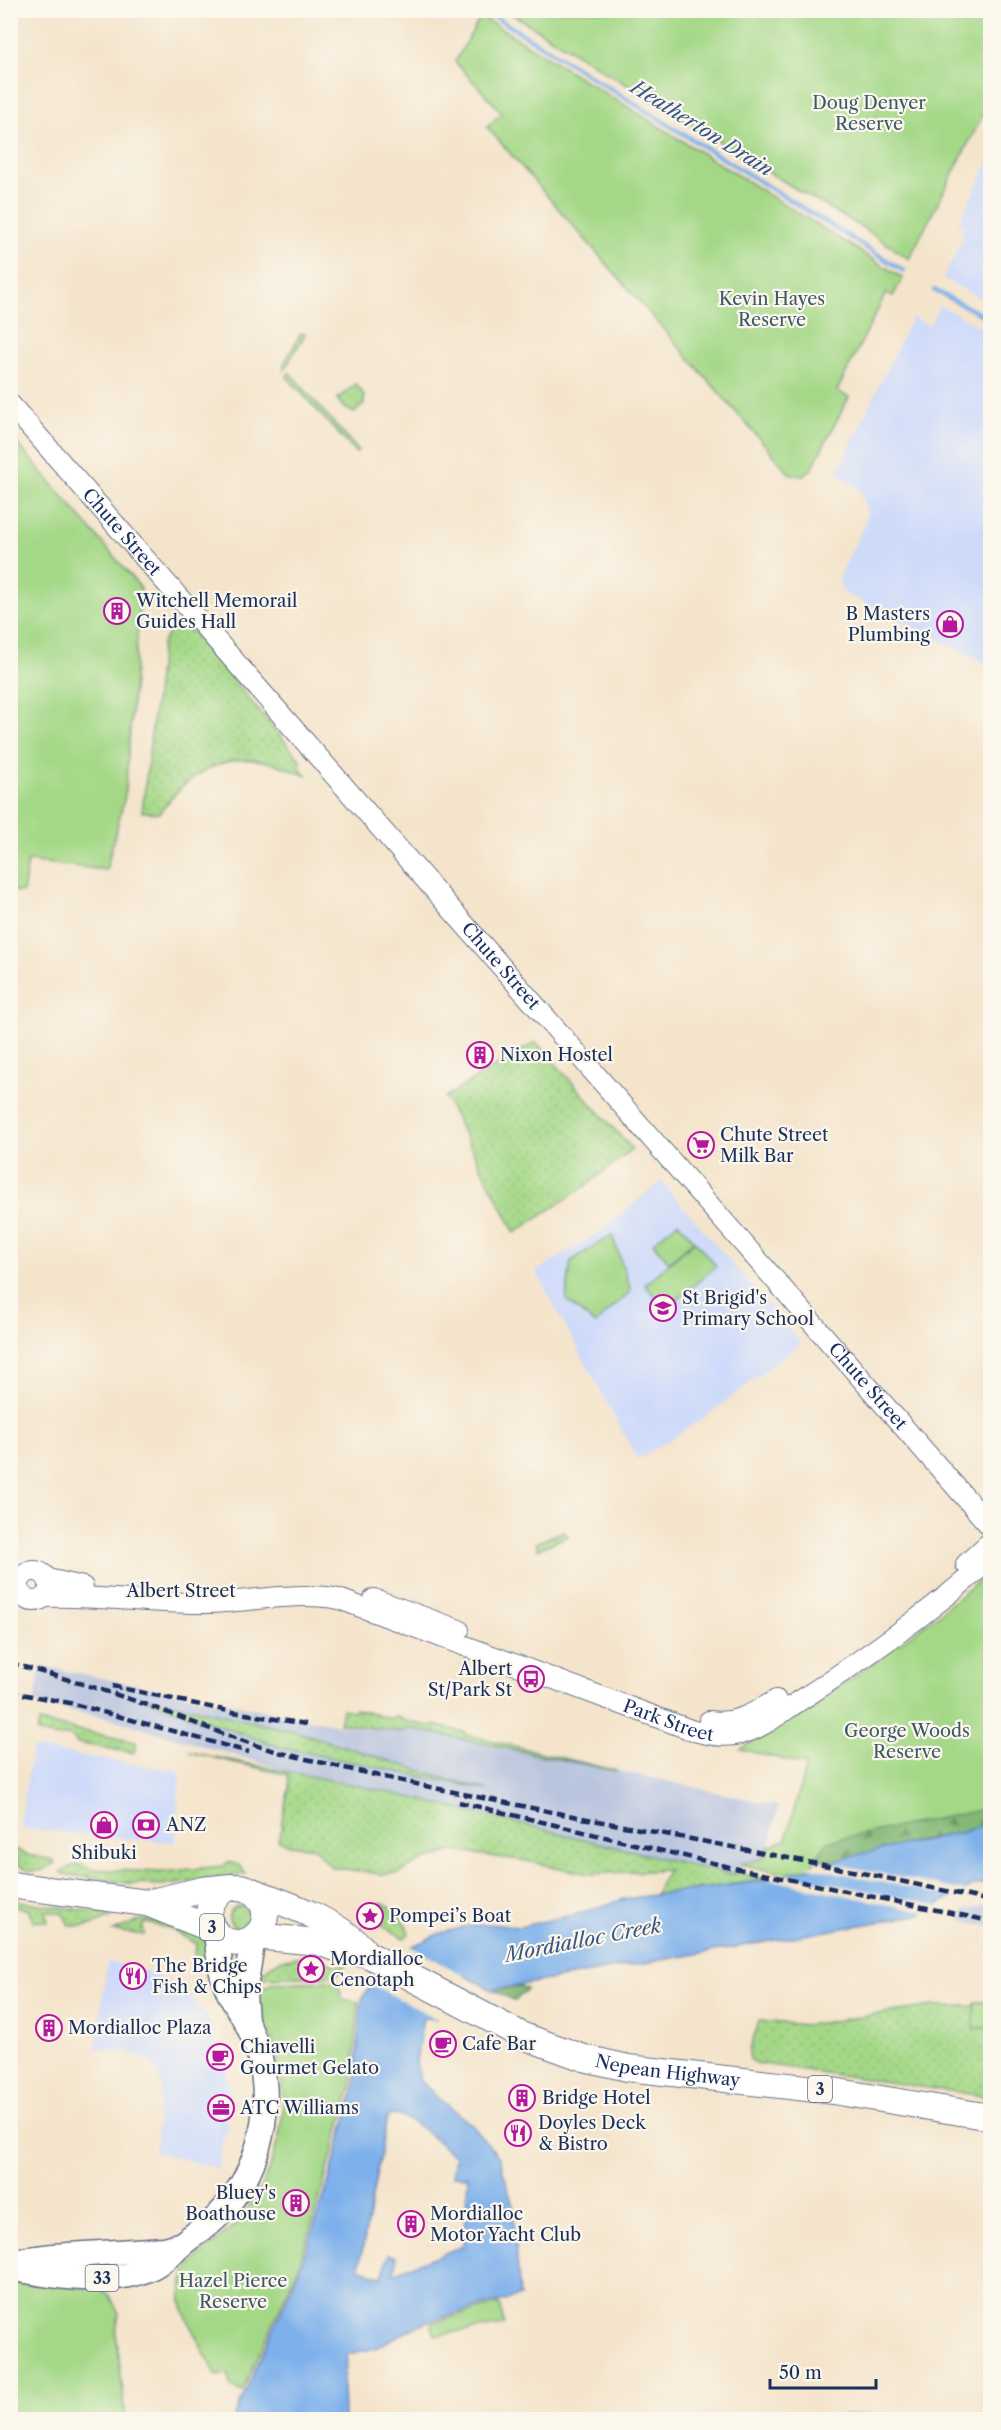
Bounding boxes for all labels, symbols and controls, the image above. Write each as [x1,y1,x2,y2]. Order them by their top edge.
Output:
water label: Heatherton Drain [625,74,778,181]
park label: Doug Denyer Reserve [812,92,926,135]
park label: Kevin Hayes Reserve [719,288,825,331]
street label: Chute Street [78,484,166,581]
place label: Witchell Memorail Guides Hall [135,590,297,633]
building icon: Witchell Memorail Guides Hall [102,596,132,626]
place label: B Masters Plumbing [846,603,930,646]
shop icon: B Masters Plumbing [935,609,965,639]
street label: Chute Street [457,918,545,1014]
building icon: Nixon Hostel [465,1040,495,1070]
place label: Nixon Hostel [500,1044,613,1066]
place label: Chute Street Milk Bar [720,1124,829,1167]
supermarket icon: Chute Street Milk Bar [686,1130,716,1160]
place label: St Brigid's Primary School [682,1287,814,1330]
school or university icon: St Brigid's Primary School [648,1293,678,1323]
street label: Chute Street [824,1338,912,1435]
street label: Albert Street [125,1580,236,1602]
place label: Albert St/Park St [428,1658,513,1701]
bus stop icon: Albert St/Park St [516,1664,546,1694]
street label: Park Street [620,1695,716,1746]
park label: George Woods Reserve [844,1720,970,1763]
shop icon: Shibuki [89,1810,119,1840]
bank icon: ANZ [131,1810,161,1840]
place label: ANZ [165,1814,206,1836]
place label: Shibuki [71,1842,137,1864]
place icon: Pompei’s Boat [355,1901,385,1931]
place label: Pompei’s Boat [389,1905,512,1927]
water label: Mordialloc Creek [501,1913,664,1967]
road number: 3 [200,1914,224,1940]
place label: Mordialloc Cenotaph [330,1948,423,1991]
place icon: Mordialloc Cenotaph [296,1954,326,1984]
place label: The Bridge Fish & Chips [152,1955,262,1998]
restaurant icon: The Bridge Fish & Chips [118,1961,148,1991]
building icon: Mordialloc Plaza [34,2013,64,2043]
place label: Mordialloc Plaza [68,2017,212,2039]
cafe icon: Cafe Bar [428,2029,458,2059]
place label: Cafe Bar [462,2033,537,2055]
place label: Chiavelli Gourmet Gelato [240,2036,379,2079]
cafe icon: Chiavelli Gourmet Gelato [205,2042,235,2072]
street label: Nepean Highway [593,2050,742,2092]
road number: 3 [808,2076,832,2102]
building icon: Bridge Hotel [507,2083,537,2113]
place label: Bridge Hotel [542,2087,651,2109]
office icon: ATC Williams [206,2093,236,2123]
place label: ATC Williams [239,2097,359,2119]
place label: Doyles Deck & Bistro [538,2112,647,2155]
restaurant icon: Doyles Deck & Bistro [503,2118,533,2148]
place label: Bluey's Boathouse [185,2182,276,2225]
building icon: Bluey's Boathouse [281,2188,311,2218]
place label: Mordialloc Motor Yacht Club [430,2203,581,2246]
building icon: Mordialloc Motor Yacht Club [396,2209,426,2239]
road number: 33 [86,2265,118,2291]
park label: Hazel Pierce Reserve [179,2270,287,2313]
scale bar [770,2352,876,2390]
text: 50 m [779,2362,822,2384]

